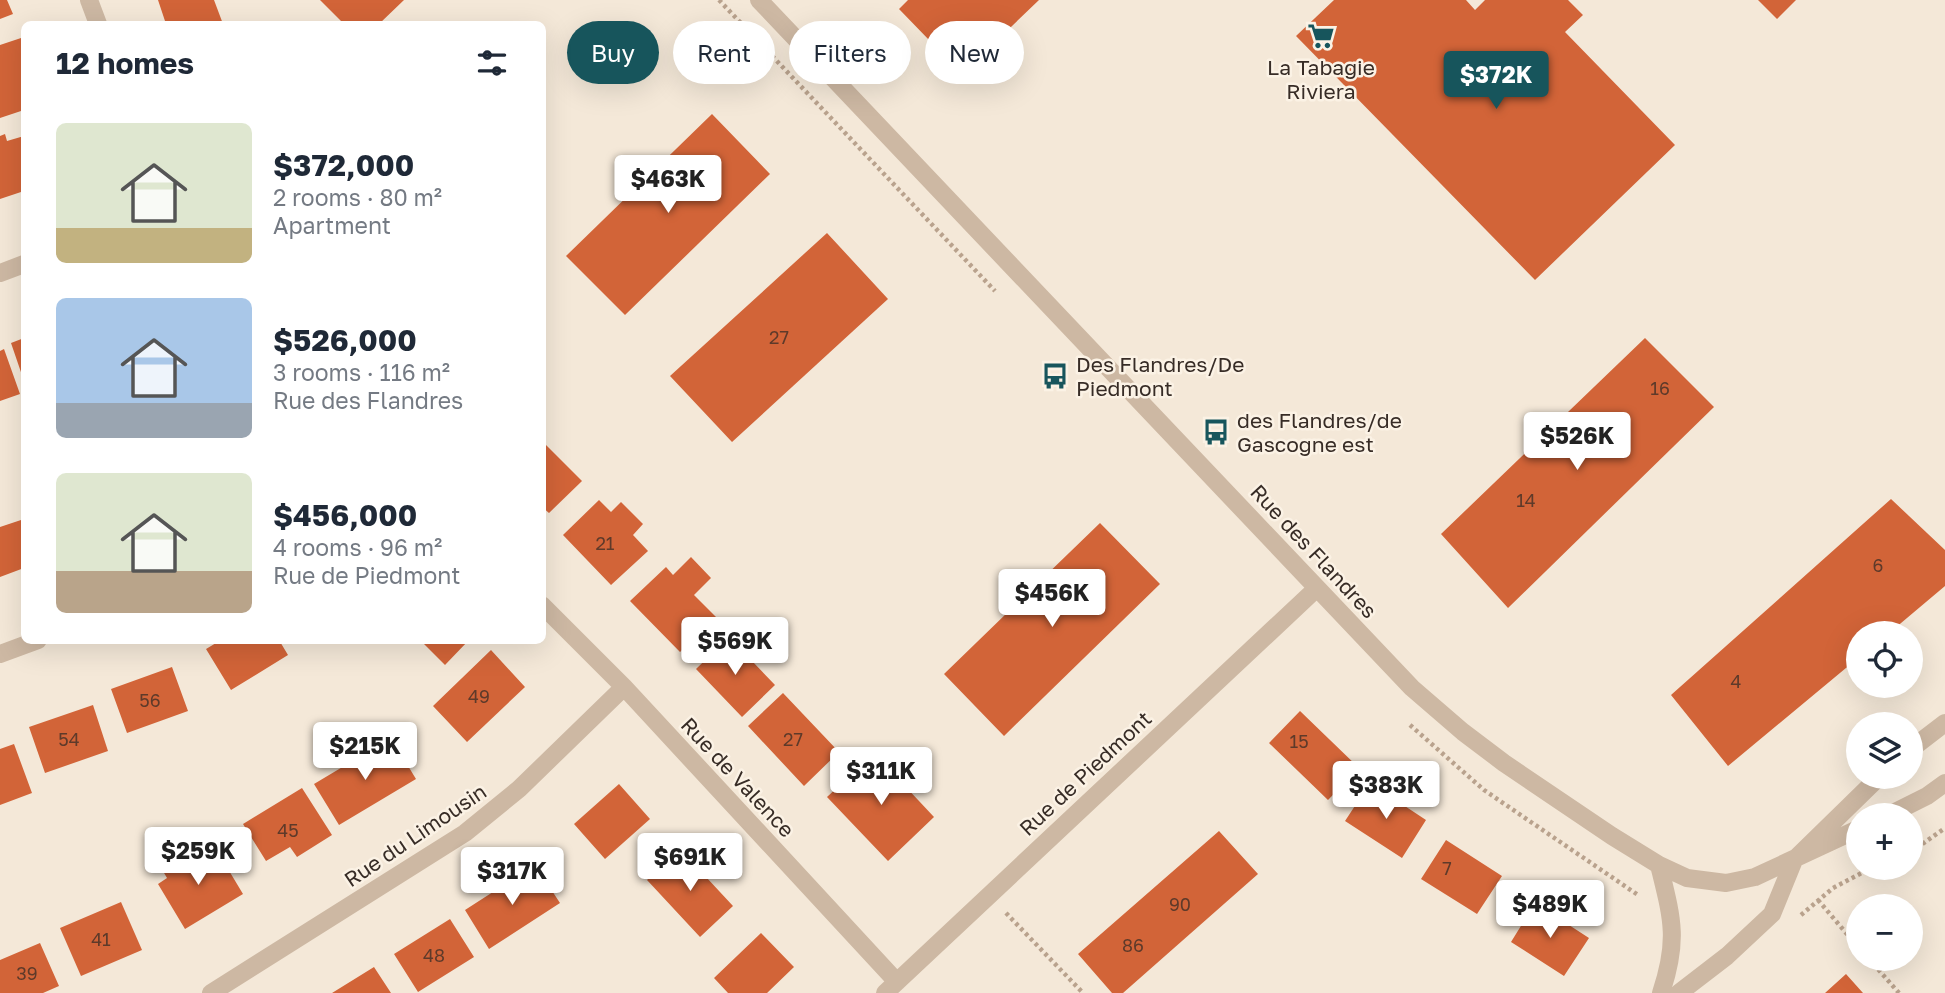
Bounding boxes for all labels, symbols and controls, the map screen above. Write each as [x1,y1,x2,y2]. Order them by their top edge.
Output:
chip: Buy [567,21,659,84]
chip: Rent [673,21,775,84]
chip: Filters [789,21,911,84]
chip: New [925,21,1024,84]
supermarket icon: La Tabagie Riviera [1306,21,1336,51]
icon: filters [473,44,511,82]
text: 12 homes [56,45,194,81]
pin: $372K [1447,52,1545,111]
place label: La Tabagie Riviera [1267,54,1375,104]
text: $372K [1460,60,1532,88]
text: $372,000 [273,147,414,183]
icon: home [112,151,196,235]
pin: $463K [619,156,717,215]
text: $463K [630,164,706,192]
text: 2 rooms · 80 m² [273,183,442,211]
text: Apartment [273,211,391,239]
text: $526,000 [273,322,417,358]
icon: home [112,326,196,410]
house number: 27 [769,326,789,348]
place label: Des Flandres/De Piedmont [1076,351,1244,401]
text: 3 rooms · 116 m² [273,358,450,386]
bus stop icon: Des Flandres/De Piedmont [1040,361,1070,391]
house number: 16 [1650,377,1670,399]
text: Rue des Flandres [273,386,463,414]
place label: des Flandres/de Gascogne est [1237,407,1402,457]
pin: $526K [1528,412,1626,472]
bus stop icon: des Flandres/de Gascogne est [1201,417,1231,447]
text: $526K [1540,421,1614,449]
street label: Rue des Flandres [1245,479,1383,623]
house number: 14 [1516,489,1536,511]
text: $456,000 [273,497,417,533]
icon: home [112,501,196,585]
house number: 21 [595,532,615,554]
text: 4 rooms · 96 m² [273,533,442,561]
house number: 6 [1873,554,1883,576]
text: Rue de Piedmont [273,561,460,589]
pin: $456K [1003,570,1101,629]
text: $456K [1014,578,1090,606]
pin: $569K [686,618,784,677]
map controls [1846,621,1923,971]
button: locate [1846,621,1923,698]
text: $569K [697,626,773,654]
house number: 4 [1731,670,1742,692]
house number: 49 [468,685,490,707]
house number: 56 [139,689,161,711]
street label: Rue de Piedmont [1014,705,1156,841]
street label: Rue de Valence [676,712,800,842]
button: layers [1846,712,1923,789]
pin: $215K [316,722,414,782]
house number: 54 [58,728,80,750]
house number: 27 [783,728,803,750]
house number: 15 [1289,730,1309,752]
text: $215K [329,731,401,759]
pin: $311K [832,748,930,807]
text: $311K [846,756,916,784]
pin: $383K [1337,762,1435,821]
text: $383K [1349,770,1423,798]
street label: Rue du Limousin [339,778,491,892]
button: + [1846,803,1923,880]
house number: 45 [277,819,299,841]
pin: $259K [149,828,247,887]
pin: $691K [641,834,739,893]
text: $259K [161,836,235,864]
text: $691K [653,842,727,870]
pin: $317K [463,848,561,907]
text: $317K [477,856,547,884]
house number: 7 [1442,857,1452,879]
pin: $489K [1501,880,1599,940]
text: $489K [1512,889,1588,917]
house number: 90 [1169,893,1191,915]
button: − [1846,894,1923,971]
house number: 41 [91,928,111,950]
house number: 86 [1122,934,1144,956]
house number: 48 [423,944,445,966]
house number: 39 [16,962,38,984]

